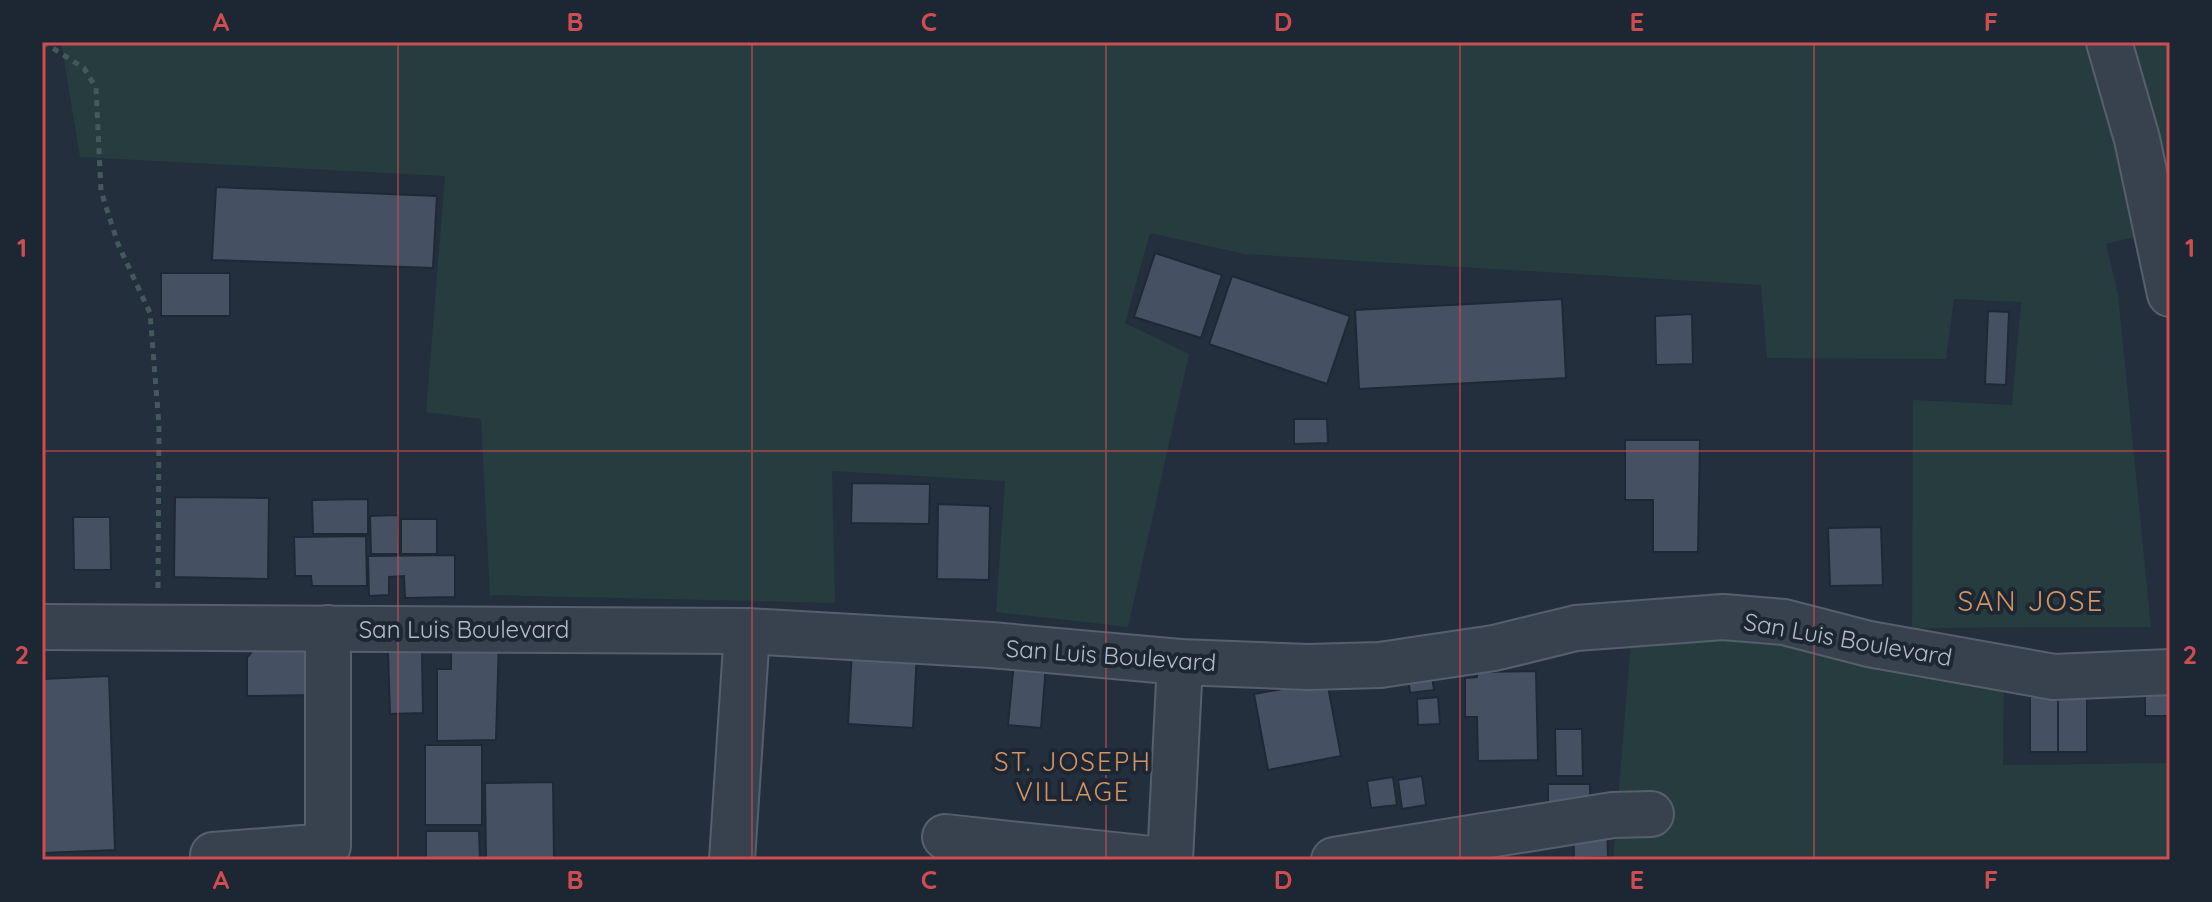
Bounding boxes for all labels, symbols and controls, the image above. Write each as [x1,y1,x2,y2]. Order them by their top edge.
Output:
text: A [213,5,230,38]
text: B [566,5,584,38]
text: C [921,5,937,38]
text: D [1274,5,1292,38]
text: E [1630,5,1644,38]
text: F [1984,5,1998,38]
text: 1 [17,231,27,264]
text: 1 [2185,231,2195,264]
district label: SAN JOSE [1958,583,2105,618]
street label: San Luis Boulevard [1742,606,1954,672]
street label: San Luis Boulevard [359,614,569,644]
street label: San Luis Boulevard [1005,633,1217,677]
text: 2 [15,638,29,671]
text: 2 [2183,638,2197,671]
district label: ST. JOSEPH VILLAGE [994,745,1152,808]
text: A [213,863,230,896]
text: B [566,863,584,896]
text: C [921,863,937,896]
text: D [1274,863,1292,896]
text: E [1630,863,1644,896]
text: F [1984,863,1998,896]

